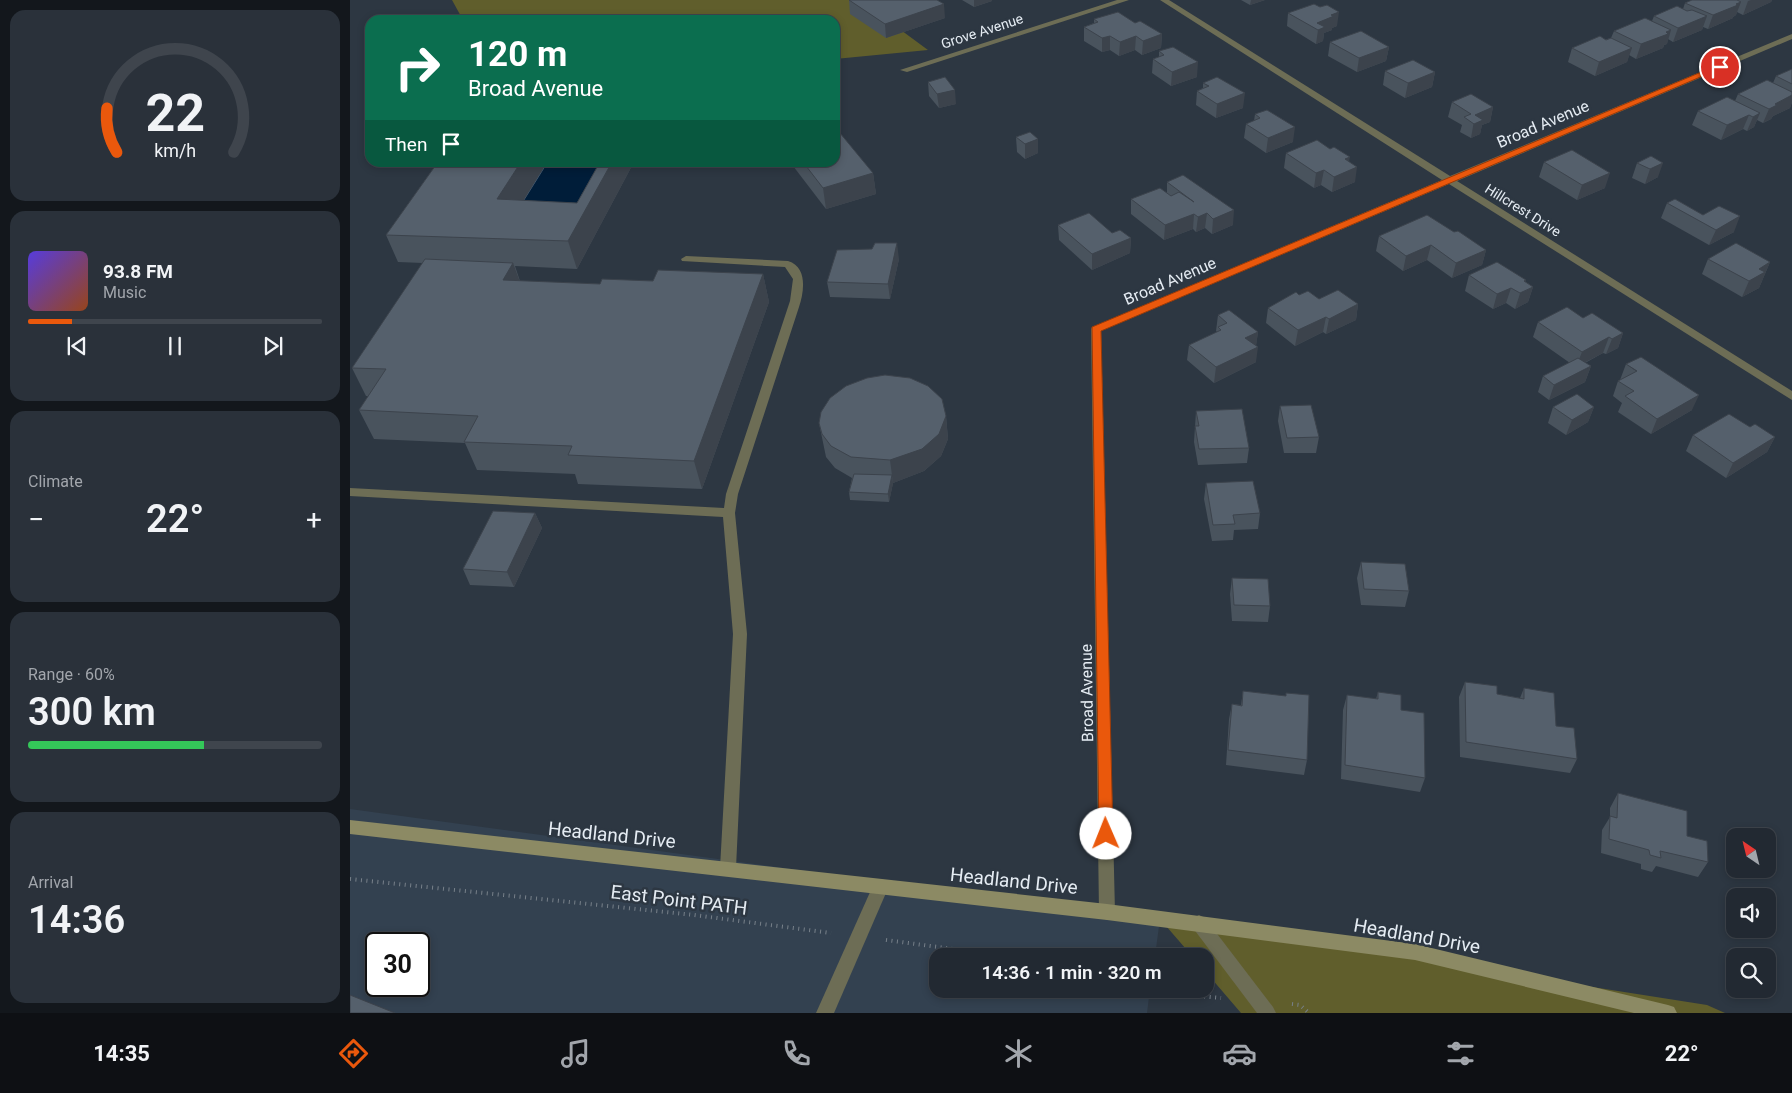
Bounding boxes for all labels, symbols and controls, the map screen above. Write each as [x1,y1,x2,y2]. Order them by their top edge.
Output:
street label: Grove Avenue [939,10,1025,52]
text: 120 m [468,34,567,75]
icon: right [385,35,450,100]
pin [1699,46,1741,88]
icon: arrive [1706,53,1734,81]
text: Broad Avenue [468,76,603,101]
text: 22 [145,83,205,144]
street label: Broad Avenue [1494,96,1592,152]
icon: arrive [437,130,465,158]
text: Then [385,133,427,156]
text: km/h [154,140,196,161]
street label: Hillcrest Drive [1482,180,1564,240]
street label: Broad Avenue [1121,253,1219,309]
text: 93.8 FM [103,260,173,283]
text: Music [103,283,146,302]
icon: previous [63,332,91,360]
icon: pause [161,332,189,360]
icon: next [259,332,287,360]
text: Climate [28,472,83,491]
text: 22° [146,497,204,541]
text: − [28,503,44,536]
text: + [306,503,322,536]
street label: Broad Avenue [1077,644,1097,742]
text: Range · 60% [28,665,115,684]
text: 300 km [28,690,156,734]
position arrow [1079,807,1131,859]
street label: Headland Drive [547,817,677,853]
north arrow [1726,828,1776,878]
map controls [1726,828,1776,998]
street label: Headland Drive [949,863,1079,899]
text: Arrival [28,873,73,892]
street label: East Point PATH [609,880,749,920]
button: sound [1726,888,1776,938]
text: 14:36 [28,898,125,942]
street label: Headland Drive [1352,914,1482,958]
speed limit sign: 30 [365,932,430,997]
button: search [1726,948,1776,998]
text: 14:36 · 1 min · 320 m [981,961,1162,984]
icon: directions [336,1036,371,1071]
icon: music [558,1036,593,1071]
icon: phone [779,1036,814,1071]
icon: climate [1001,1036,1036,1071]
icon: car [1222,1036,1257,1071]
icon: filters [1443,1036,1478,1071]
text: 14:35 [93,1041,150,1066]
text: 22° [1665,1041,1699,1066]

